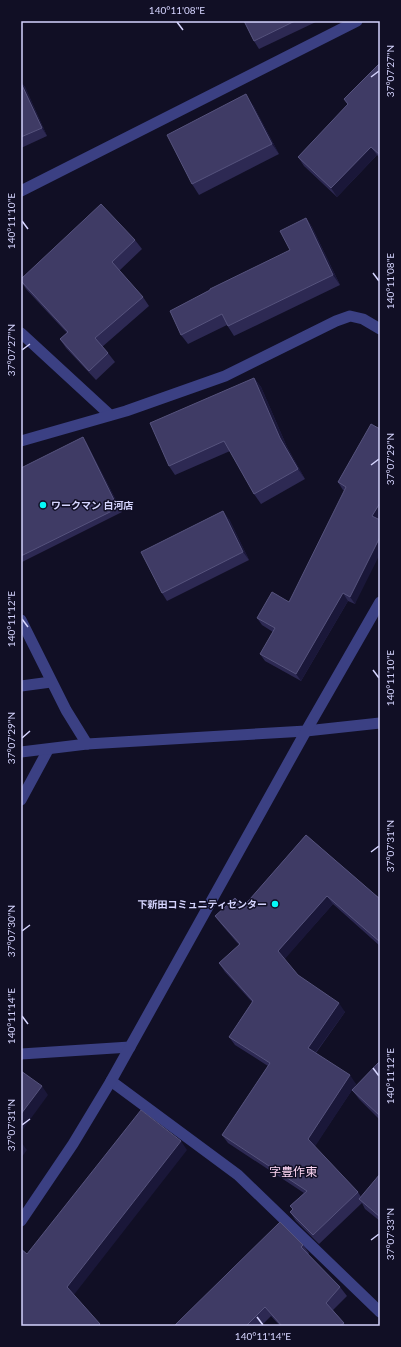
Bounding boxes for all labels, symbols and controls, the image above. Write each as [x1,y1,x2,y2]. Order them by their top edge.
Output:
text: 140°11'08"E [149,4,205,16]
text: 37°07'27"N [384,45,396,97]
text: 140°11'10"E [5,193,17,249]
text: 140°11'08"E [384,253,396,309]
text: 37°07'27"N [5,324,17,376]
text: 37°07'29"N [384,433,396,485]
place label: ワークマン 白河店 [51,499,133,511]
marker: ワークマン 白河店 [38,500,48,510]
text: 140°11'12"E [5,591,17,647]
text: 140°11'10"E [384,650,396,706]
text: 37°07'29"N [5,712,17,764]
text: 37°07'31"N [384,820,396,872]
place label: 下新田コミュニティセンター [138,898,267,910]
marker: 下新田コミュニティセンター [270,899,280,909]
text: 37°07'30"N [5,905,17,957]
text: 140°11'14"E [5,988,17,1044]
text: 140°11'12"E [384,1048,396,1104]
text: 37°07'31"N [5,1099,17,1151]
district label: 字豊作東 [269,1164,317,1179]
text: 37°07'33"N [384,1208,396,1260]
text: 140°11'14"E [235,1330,291,1342]

